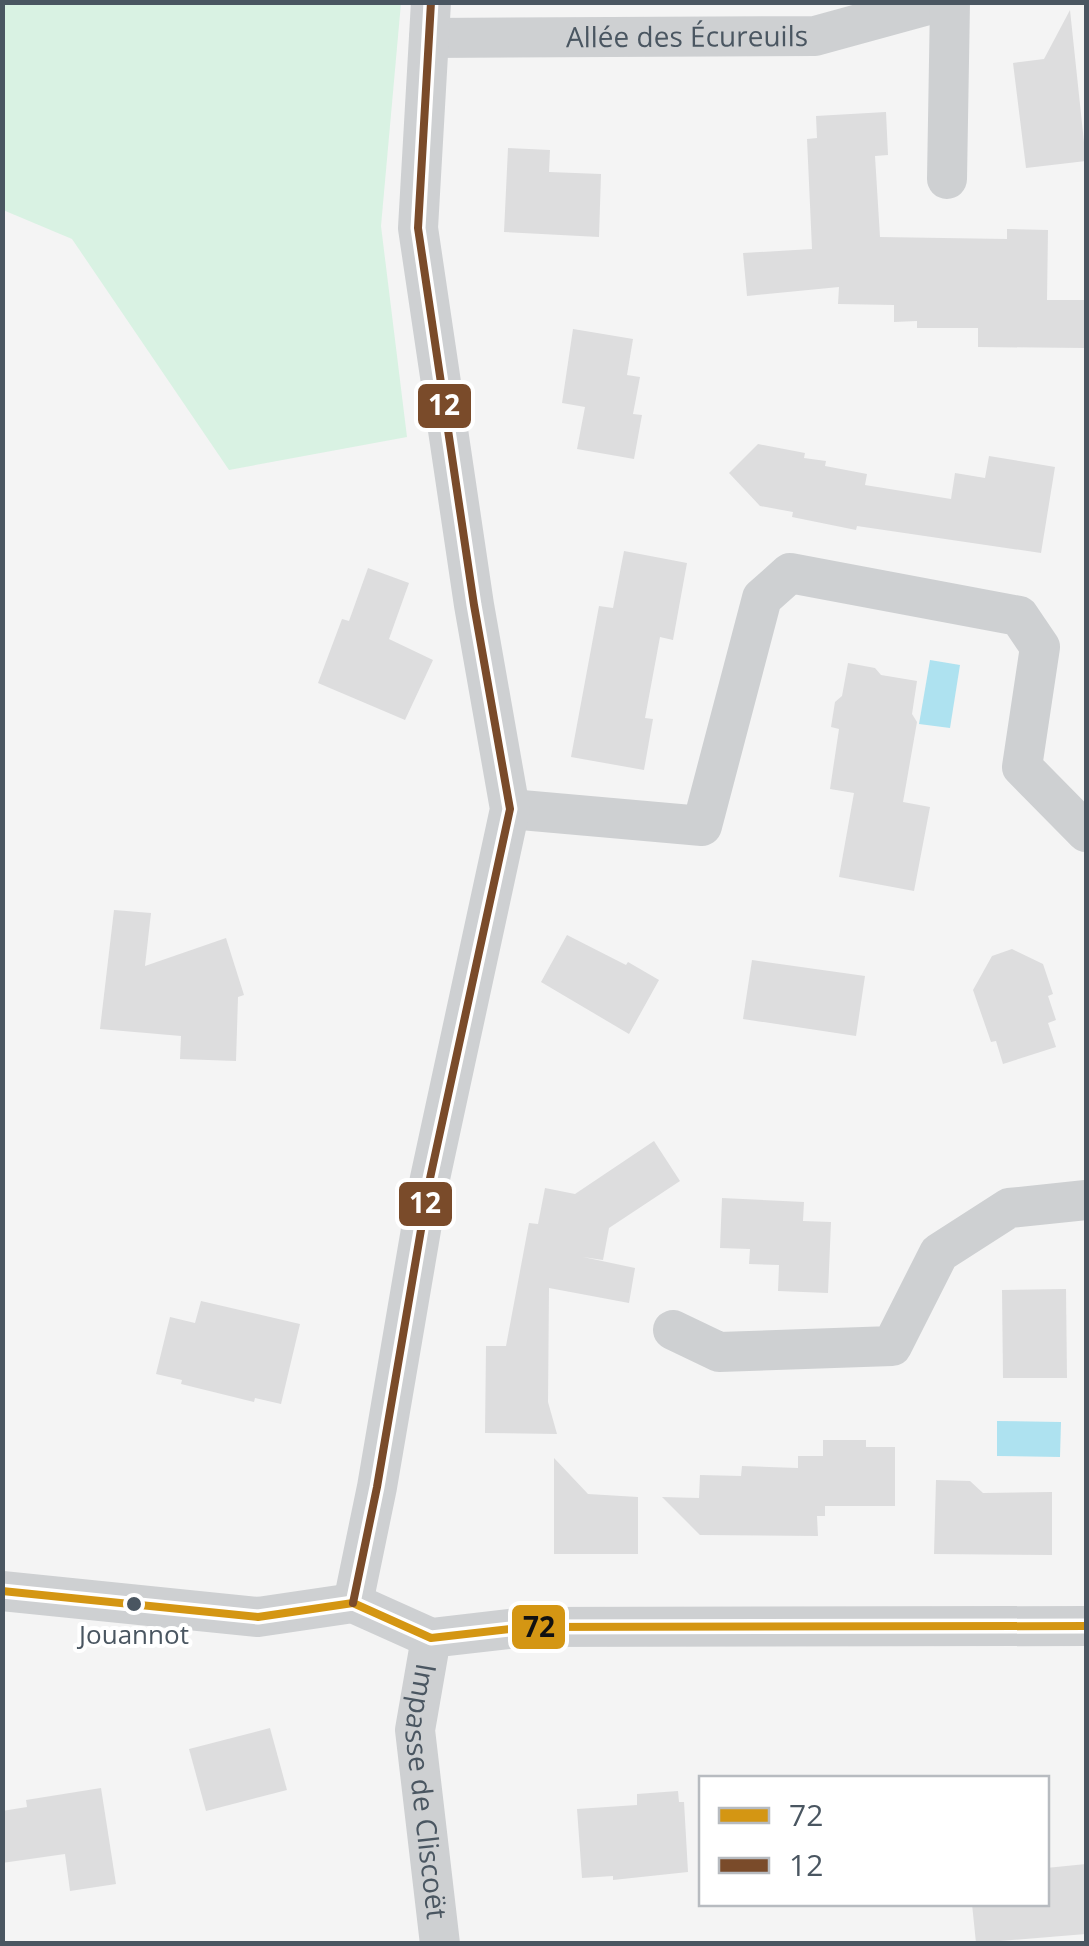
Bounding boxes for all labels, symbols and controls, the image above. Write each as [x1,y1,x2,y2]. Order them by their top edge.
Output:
street label: Allée des Écureuils [566,16,808,55]
line badge: 12 [416,382,473,430]
text: 12 [428,385,460,423]
line badge: 12 [397,1180,454,1228]
text: 12 [409,1183,441,1221]
marker: Jouannot [124,1594,144,1614]
line badge: 72 [510,1603,567,1651]
text: 72 [523,1607,555,1645]
place label: Jouannot [76,1616,189,1652]
street label: Impasse de Cliscoët [397,1661,457,1921]
legend [699,1776,1049,1906]
text: 72 [789,1794,823,1835]
text: 12 [789,1844,823,1885]

